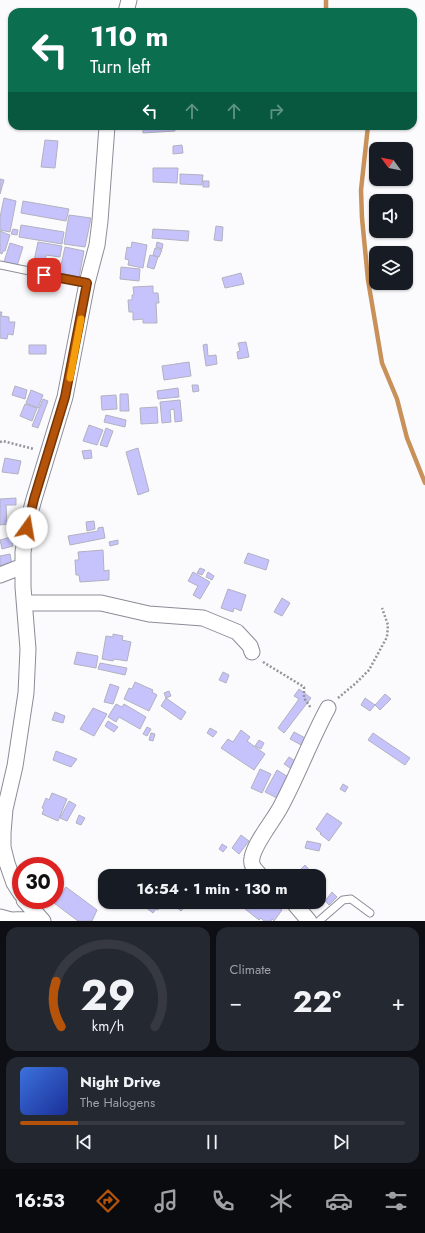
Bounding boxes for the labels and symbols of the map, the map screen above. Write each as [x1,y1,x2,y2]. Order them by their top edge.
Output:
north arrow [369,142,413,186]
pin [27,258,61,292]
position arrow [6,507,48,549]
speed limit sign: 30 [12,857,64,909]

